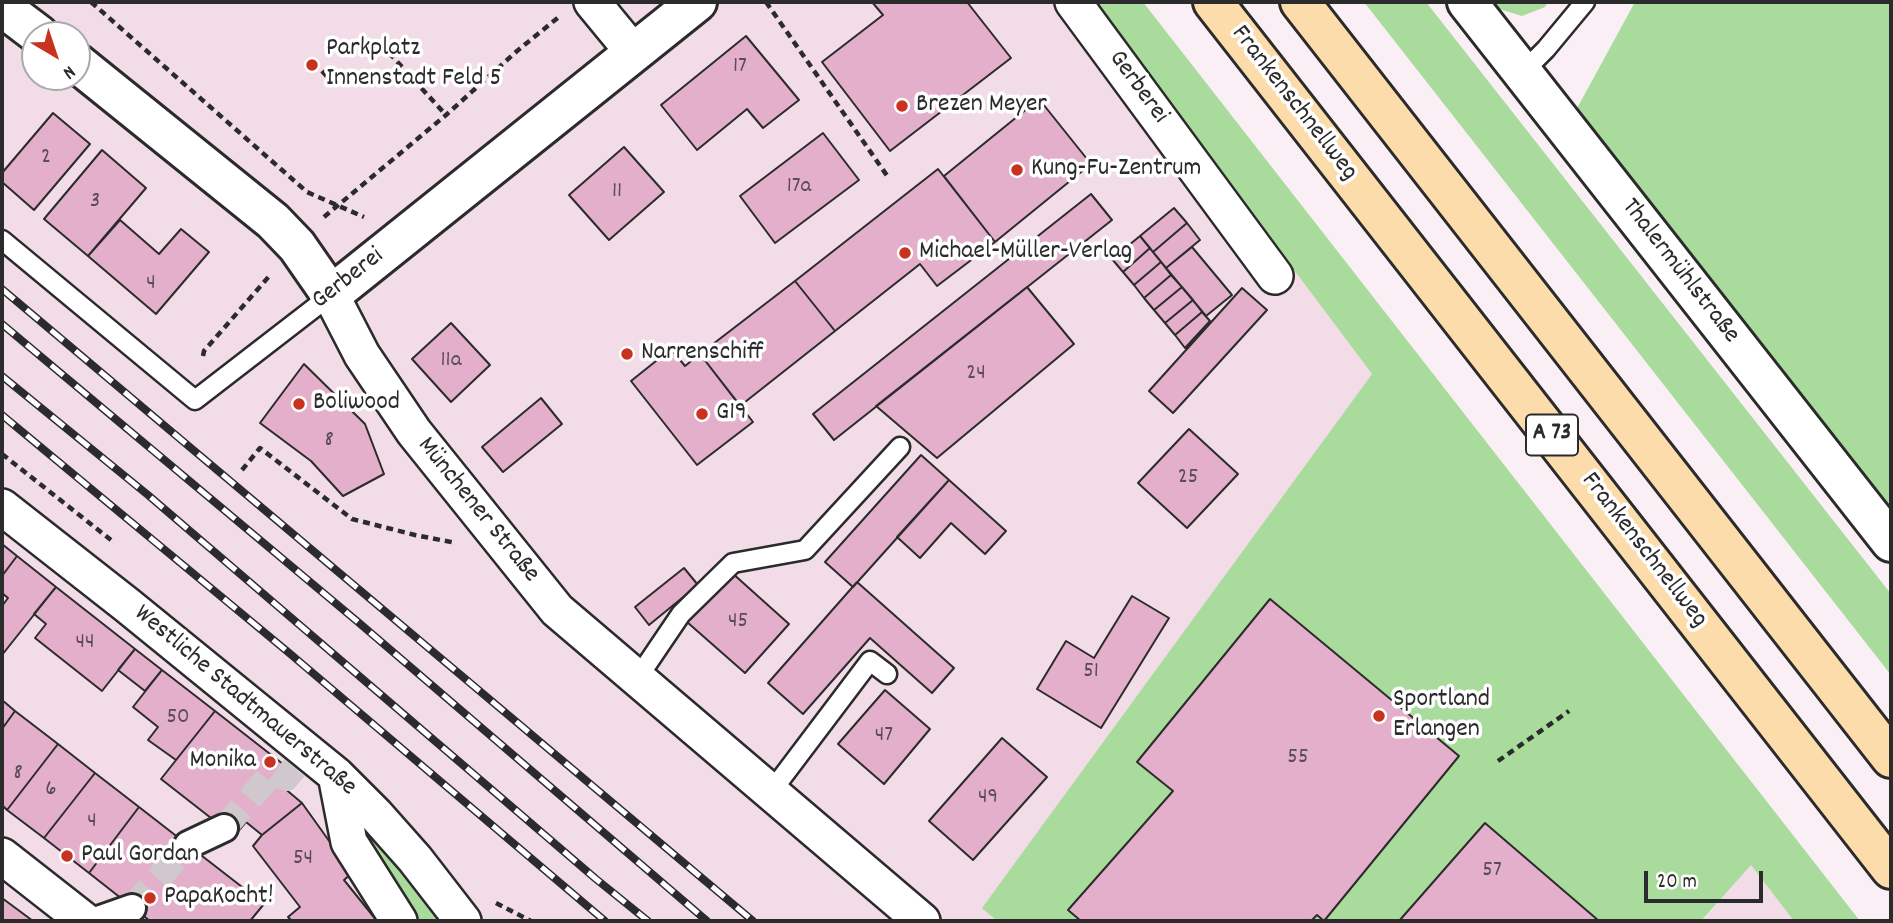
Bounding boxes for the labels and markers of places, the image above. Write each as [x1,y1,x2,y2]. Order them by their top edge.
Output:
place label: Parkplatz Innenstadt Feld 5 [326,34,501,96]
marker: Parkplatz Innenstadt Feld 5 [304,57,320,73]
place label: Brezen Meyer [916,90,1047,122]
marker: Brezen Meyer [894,98,910,114]
place label: Kung-Fu-Zentrum [1031,154,1201,186]
marker: Kung-Fu-Zentrum [1009,162,1025,178]
place label: Michael-Müller-Verlag [919,237,1132,269]
marker: Michael-Müller-Verlag [897,245,913,261]
place label: Narrenschiff [641,338,764,370]
marker: Narrenschiff [619,346,635,362]
place label: Boliwood [313,388,400,420]
marker: Boliwood [291,396,307,412]
place label: G19 [716,398,747,430]
marker: G19 [694,406,710,422]
place label: Sportland Erlangen [1393,685,1490,746]
marker: Sportland Erlangen [1371,708,1387,724]
place label: Monika [190,746,256,778]
marker: Monika [262,754,278,770]
place label: Paul Gordan [81,840,199,872]
marker: Paul Gordan [59,848,75,864]
place label: PapaKocht! [164,882,273,914]
marker: PapaKocht! [142,890,158,906]

